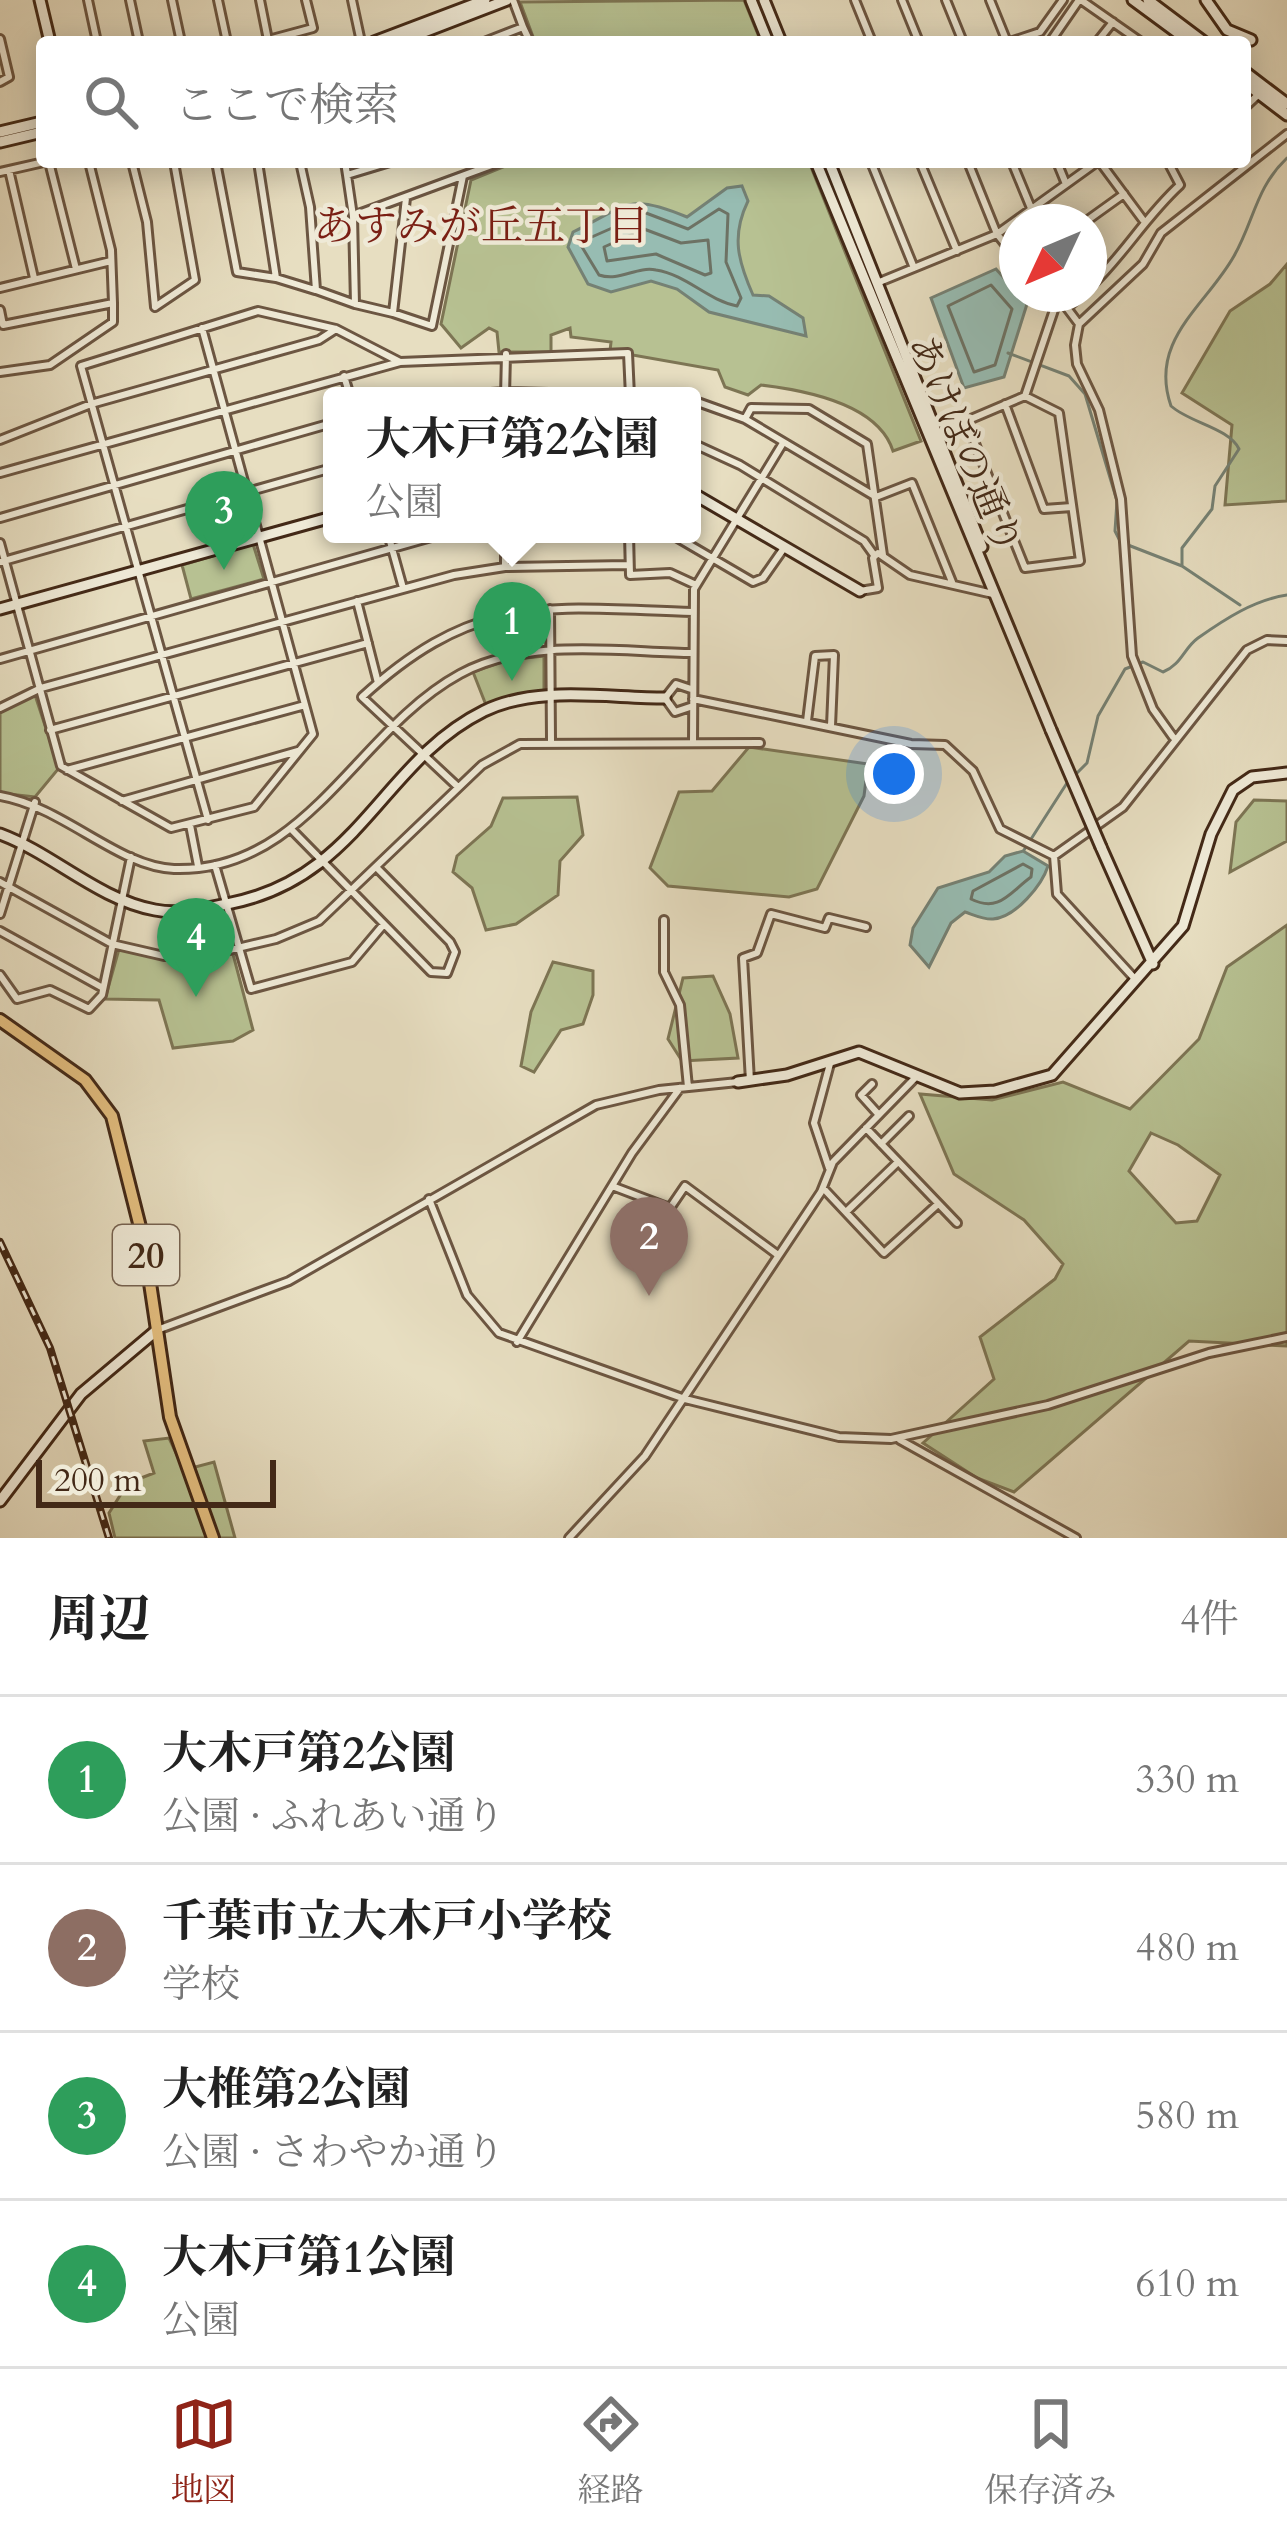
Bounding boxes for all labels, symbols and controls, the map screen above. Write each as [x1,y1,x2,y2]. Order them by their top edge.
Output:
search box [36,36,1251,168]
icon: search [78,69,144,135]
text: ここで検索 [174,75,399,136]
district label: あすみが丘五丁目 [313,198,649,255]
north arrow [999,204,1107,312]
street label: あけぼの通り [895,327,1035,563]
popup [323,387,701,543]
text: 大木戸第2公園 [365,409,659,470]
pin: 3 [185,471,263,570]
text: 公園 [365,476,443,529]
pin: 1 [473,582,551,681]
your location [864,744,924,804]
pin: 4 [157,898,235,997]
pin: 2 [610,1197,688,1296]
road number: 20 [113,1225,179,1285]
scale bar [36,1454,276,1507]
text: 200 m [54,1458,141,1503]
text: 周辺 [48,1585,150,1655]
text: 4件 [1180,1593,1239,1646]
text: 大木戸第2公園 [162,1723,455,1784]
text: 1 [77,1753,97,1806]
text: 330 m [1136,1753,1239,1806]
text: 公園 · ふれあい通り [162,1790,505,1843]
text: 千葉市立大木戸小学校 [162,1891,612,1952]
text: 2 [77,1921,97,1974]
text: 480 m [1136,1921,1239,1974]
text: 学校 [162,1958,240,2011]
text: 大椎第2公園 [162,2059,410,2120]
text: 3 [77,2089,97,2142]
text: 580 m [1136,2089,1239,2142]
text: 公園 · さわやか通り [162,2126,505,2179]
text: 大木戸第1公園 [162,2227,455,2288]
text: 4 [77,2257,97,2310]
text: 610 m [1136,2257,1239,2310]
text: 公園 [162,2294,240,2347]
tab: 地図 [171,2391,237,2513]
tab: 経路 [578,2391,644,2513]
tab: 保存済み [985,2391,1117,2513]

